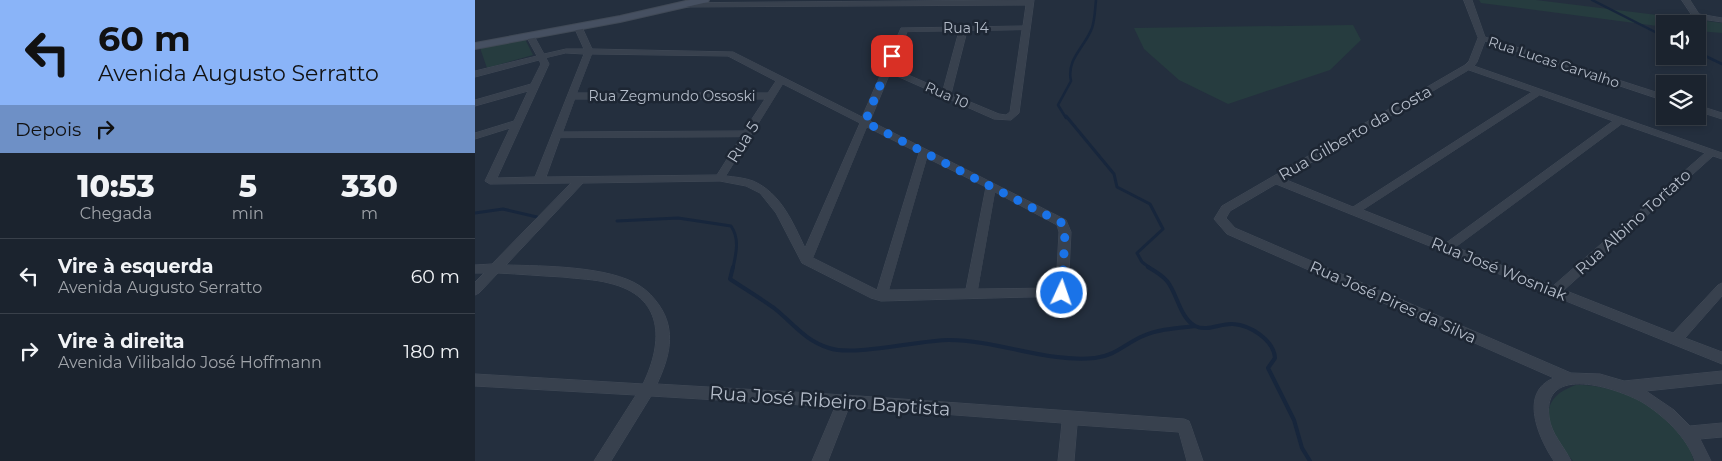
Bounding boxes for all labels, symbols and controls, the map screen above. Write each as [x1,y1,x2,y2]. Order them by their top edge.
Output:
map controls [1656,15,1706,125]
button: sound [1656,15,1706,65]
text: 60 m [98,17,191,60]
street label: Rua 14 [943,19,990,37]
icon: left [15,20,80,85]
street label: Rua Lucas Carvalho [1486,32,1622,92]
pin [871,35,913,77]
icon: arrive [878,42,906,70]
text: Avenida Augusto Serratto [98,60,379,87]
button: layers [1656,75,1706,125]
street label: Rua 10 [922,77,972,113]
street label: Rua Gilberto da Costa [1275,81,1435,185]
street label: Rua Zegmundo Ossoski [588,87,756,105]
icon: right [91,115,119,143]
text: Depois [15,118,81,141]
street label: Rua 5 [723,118,763,166]
street label: Rua Albino Tortato [1571,165,1695,279]
text: 10:53 [77,168,155,205]
text: 5 [239,168,257,205]
text: 330 [341,168,398,205]
text: Chegada [80,204,152,223]
text: min [232,204,264,223]
text: m [361,204,378,223]
street label: Rua José Wosniak [1428,233,1570,305]
text: Vire à esquerda [58,255,213,278]
street label: Rua José Pires da Silva [1307,257,1479,347]
icon: left [15,262,43,290]
text: 60 m [411,265,460,288]
position arrow [1035,266,1087,318]
text: Avenida Augusto Serratto [58,278,262,297]
text: Vire à direita [58,330,185,353]
icon: right [15,337,43,365]
text: 180 m [403,340,460,363]
text: Avenida Vilibaldo José Hoffmann [58,353,322,372]
street label: Rua José Ribeiro Baptista [709,381,951,421]

